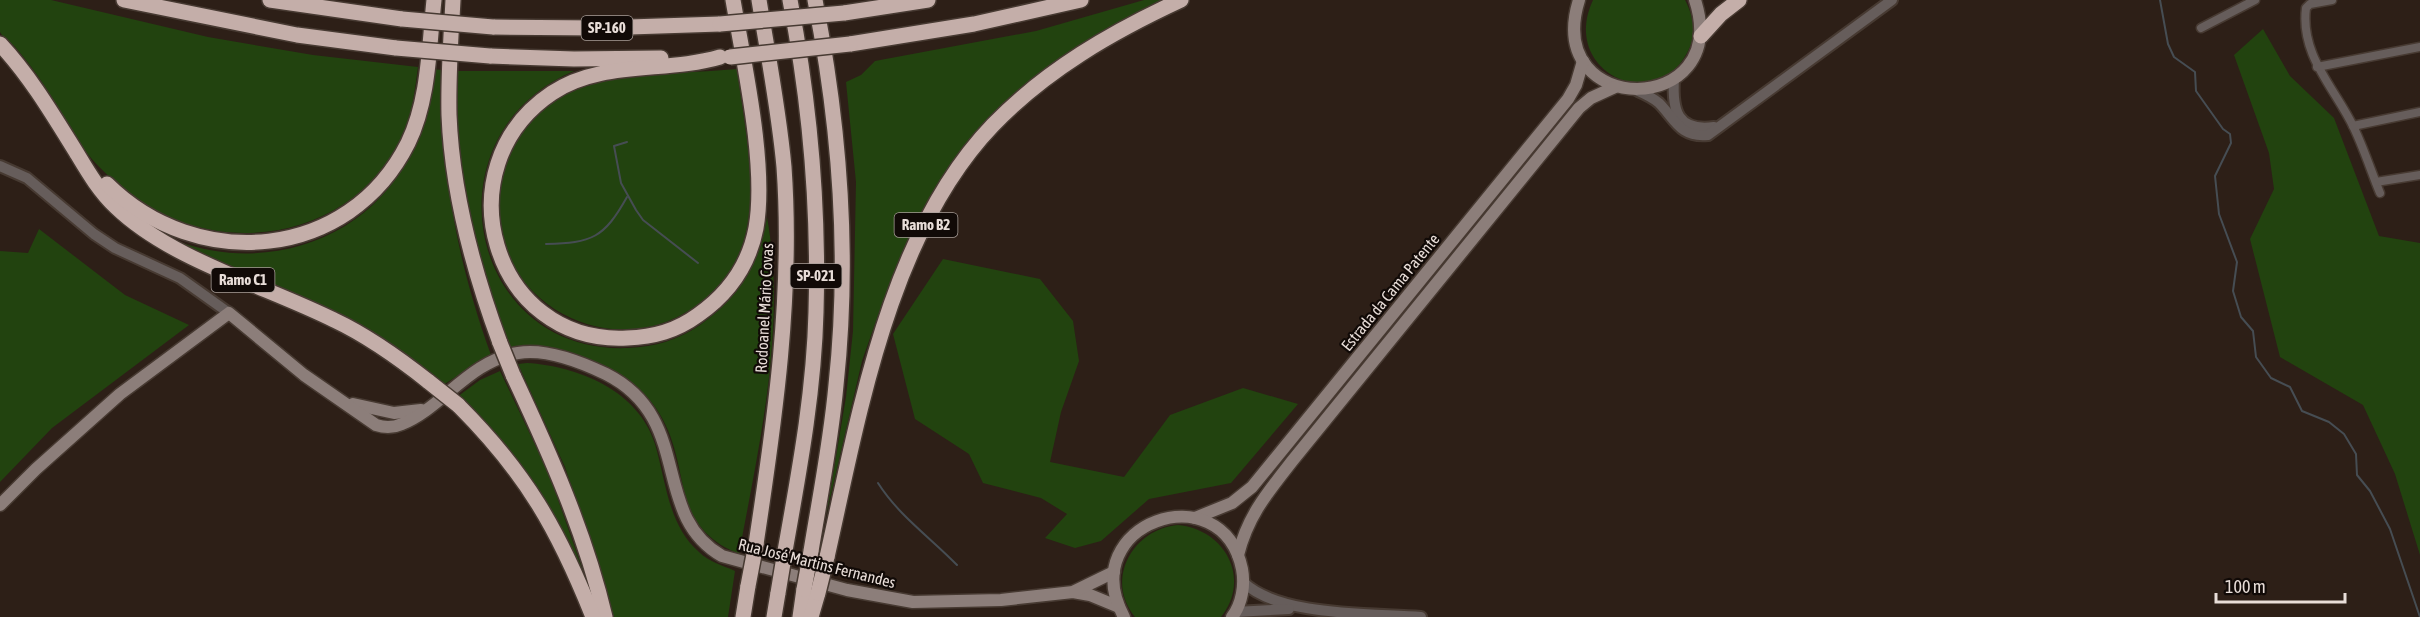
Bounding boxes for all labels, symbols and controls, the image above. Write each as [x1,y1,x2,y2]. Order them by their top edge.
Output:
road number: SP-160 [582,16,632,40]
road number: Ramo B2 [894,213,958,237]
street label: Estrada da Cama Patente [1337,230,1443,354]
street label: Rodoanel Mário Covas [752,242,776,373]
road number: SP-021 [790,264,842,288]
road number: Ramo C1 [212,268,274,292]
street label: Rua José Martins Fernandes [737,535,898,591]
scale bar [2216,566,2345,604]
text: 100 m [2225,576,2266,597]

